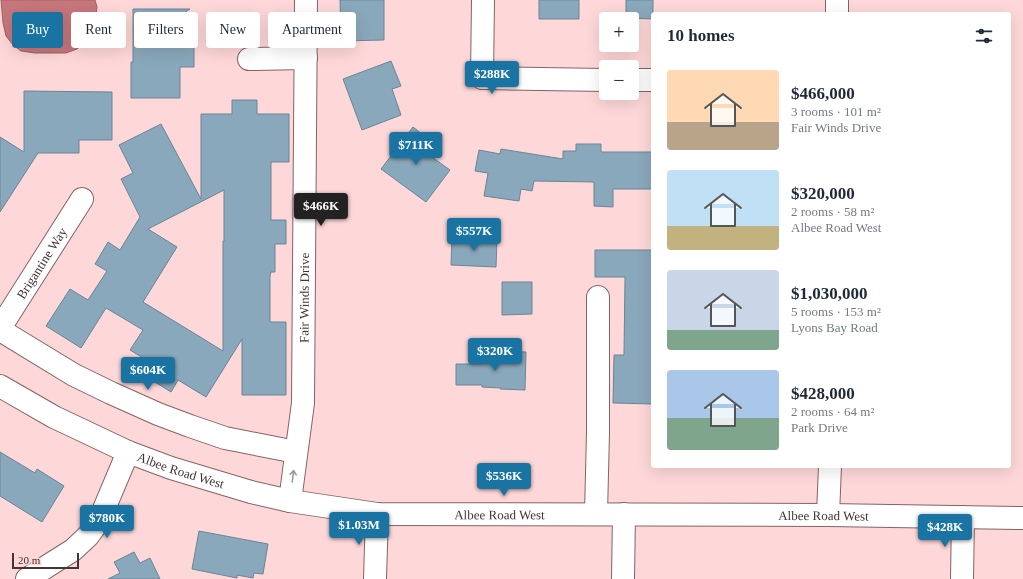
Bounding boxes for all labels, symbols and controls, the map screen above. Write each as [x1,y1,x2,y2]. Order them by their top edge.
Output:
chip: Buy [12,12,63,48]
chip: Rent [71,12,126,48]
chip: Filters [134,12,198,48]
chip: New [206,12,260,48]
chip: Apartment [268,12,356,48]
map controls [599,12,639,100]
button: + [599,12,639,52]
icon: filters [973,25,995,47]
text: 10 homes [667,26,735,45]
button: − [599,60,639,100]
pin: $288K [464,61,520,95]
text: $288K [474,66,510,81]
text: $466,000 [791,84,855,103]
icon: home [699,86,747,134]
text: 3 rooms · 101 m² [791,104,881,119]
text: Fair Winds Drive [791,120,881,135]
pin: $711K [388,132,444,166]
text: $711K [398,137,434,152]
text: $320,000 [791,184,855,203]
icon: home [699,186,747,234]
pin: $466K [293,193,349,227]
text: $466K [303,198,339,213]
text: 2 rooms · 58 m² [791,204,874,219]
pin: $557K [446,218,502,252]
text: Albee Road West [791,220,881,235]
text: $557K [456,223,492,238]
street label: Brigantine Way [13,224,70,301]
street label: Fair Winds Drive [296,252,312,343]
text: $1,030,000 [791,284,868,303]
icon: home [699,286,747,334]
text: 5 rooms · 153 m² [791,304,881,319]
text: Lyons Bay Road [791,320,878,335]
pin: $320K [467,338,523,372]
text: $320K [477,343,513,358]
pin: $604K [120,357,176,391]
text: $604K [130,362,166,377]
text: $428,000 [791,384,855,403]
icon: home [699,386,747,434]
text: 2 rooms · 64 m² [791,404,874,419]
text: Park Drive [791,420,848,435]
street label: Albee Road West [135,449,226,491]
pin: $536K [476,463,532,497]
text: $536K [486,468,522,483]
one-way arrow [289,470,297,483]
pin: $780K [79,505,135,539]
street label: Albee Road West [454,507,545,522]
street label: Albee Road West [778,507,869,523]
text: $780K [89,510,125,525]
pin: $1.03M [326,512,392,546]
pin: $428K [917,514,973,548]
text: $1.03M [338,517,380,532]
text: $428K [927,519,963,534]
scale bar [12,551,79,570]
text: 20 m [18,554,40,566]

